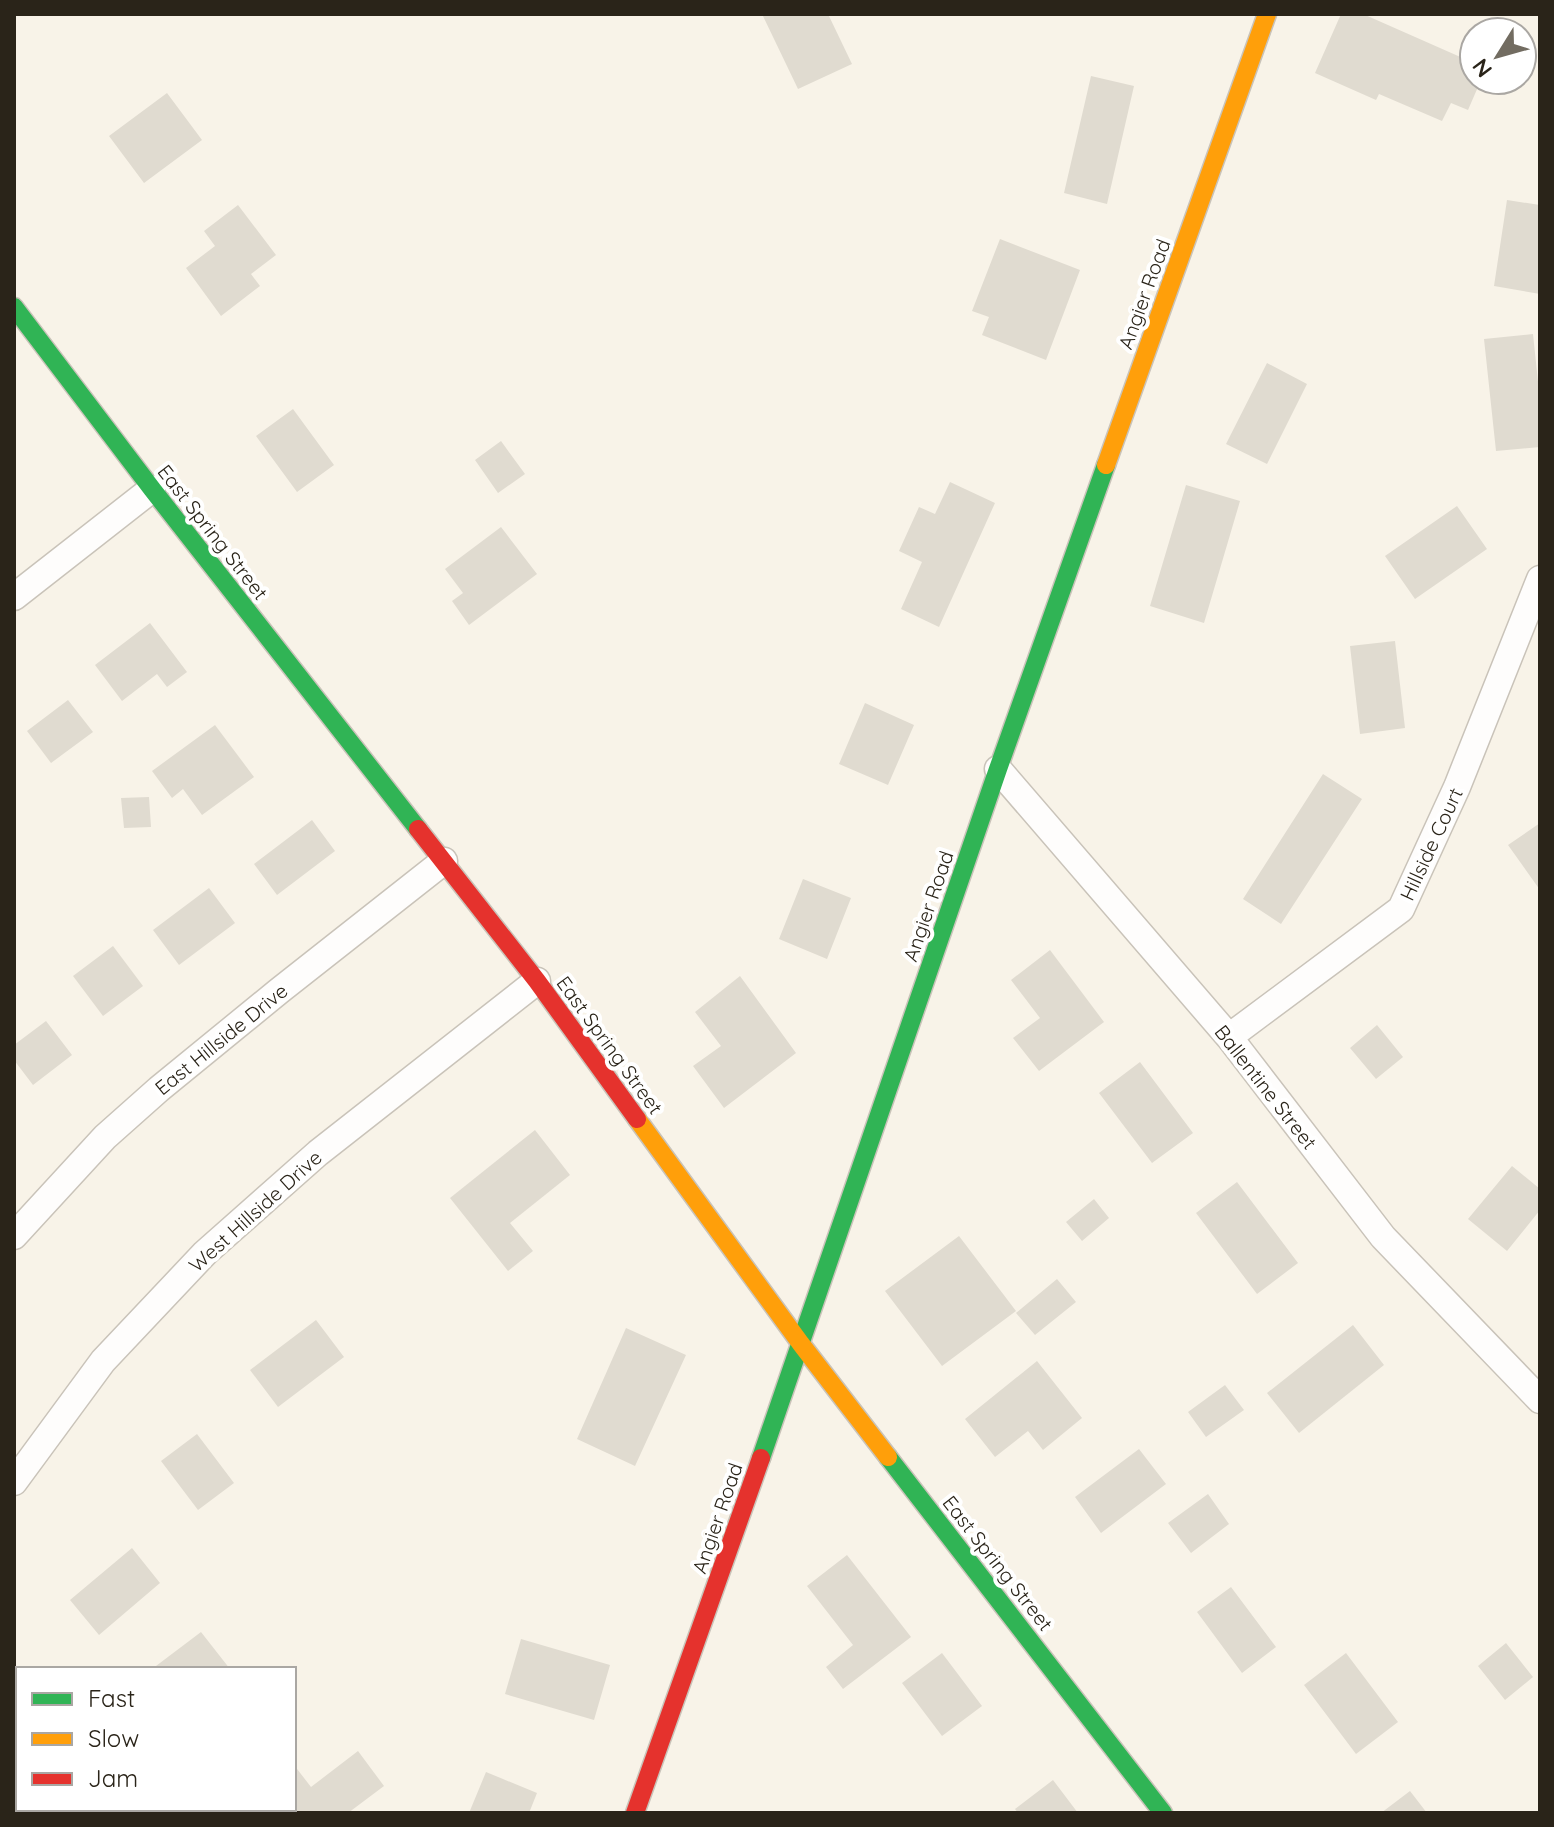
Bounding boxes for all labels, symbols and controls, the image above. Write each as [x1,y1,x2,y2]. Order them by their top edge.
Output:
north arrow [1458,16,1538,96]
text: N [1466,53,1498,83]
street label: Angier Road [1113,236,1175,352]
street label: East Spring Street [152,459,274,605]
street label: Hillside Court [1394,783,1468,904]
street label: Angier Road [897,847,959,965]
street label: East Spring Street [552,971,669,1119]
street label: East Hillside Drive [150,978,292,1100]
street label: Ballentine Street [1210,1020,1322,1154]
street label: West Hillside Drive [183,1145,327,1277]
street label: Angier Road [686,1459,748,1577]
street label: East Spring Street [937,1490,1059,1636]
legend [16,1667,296,1811]
text: Fast [88,1683,135,1713]
text: Slow [88,1723,139,1753]
text: Jam [88,1763,138,1793]

